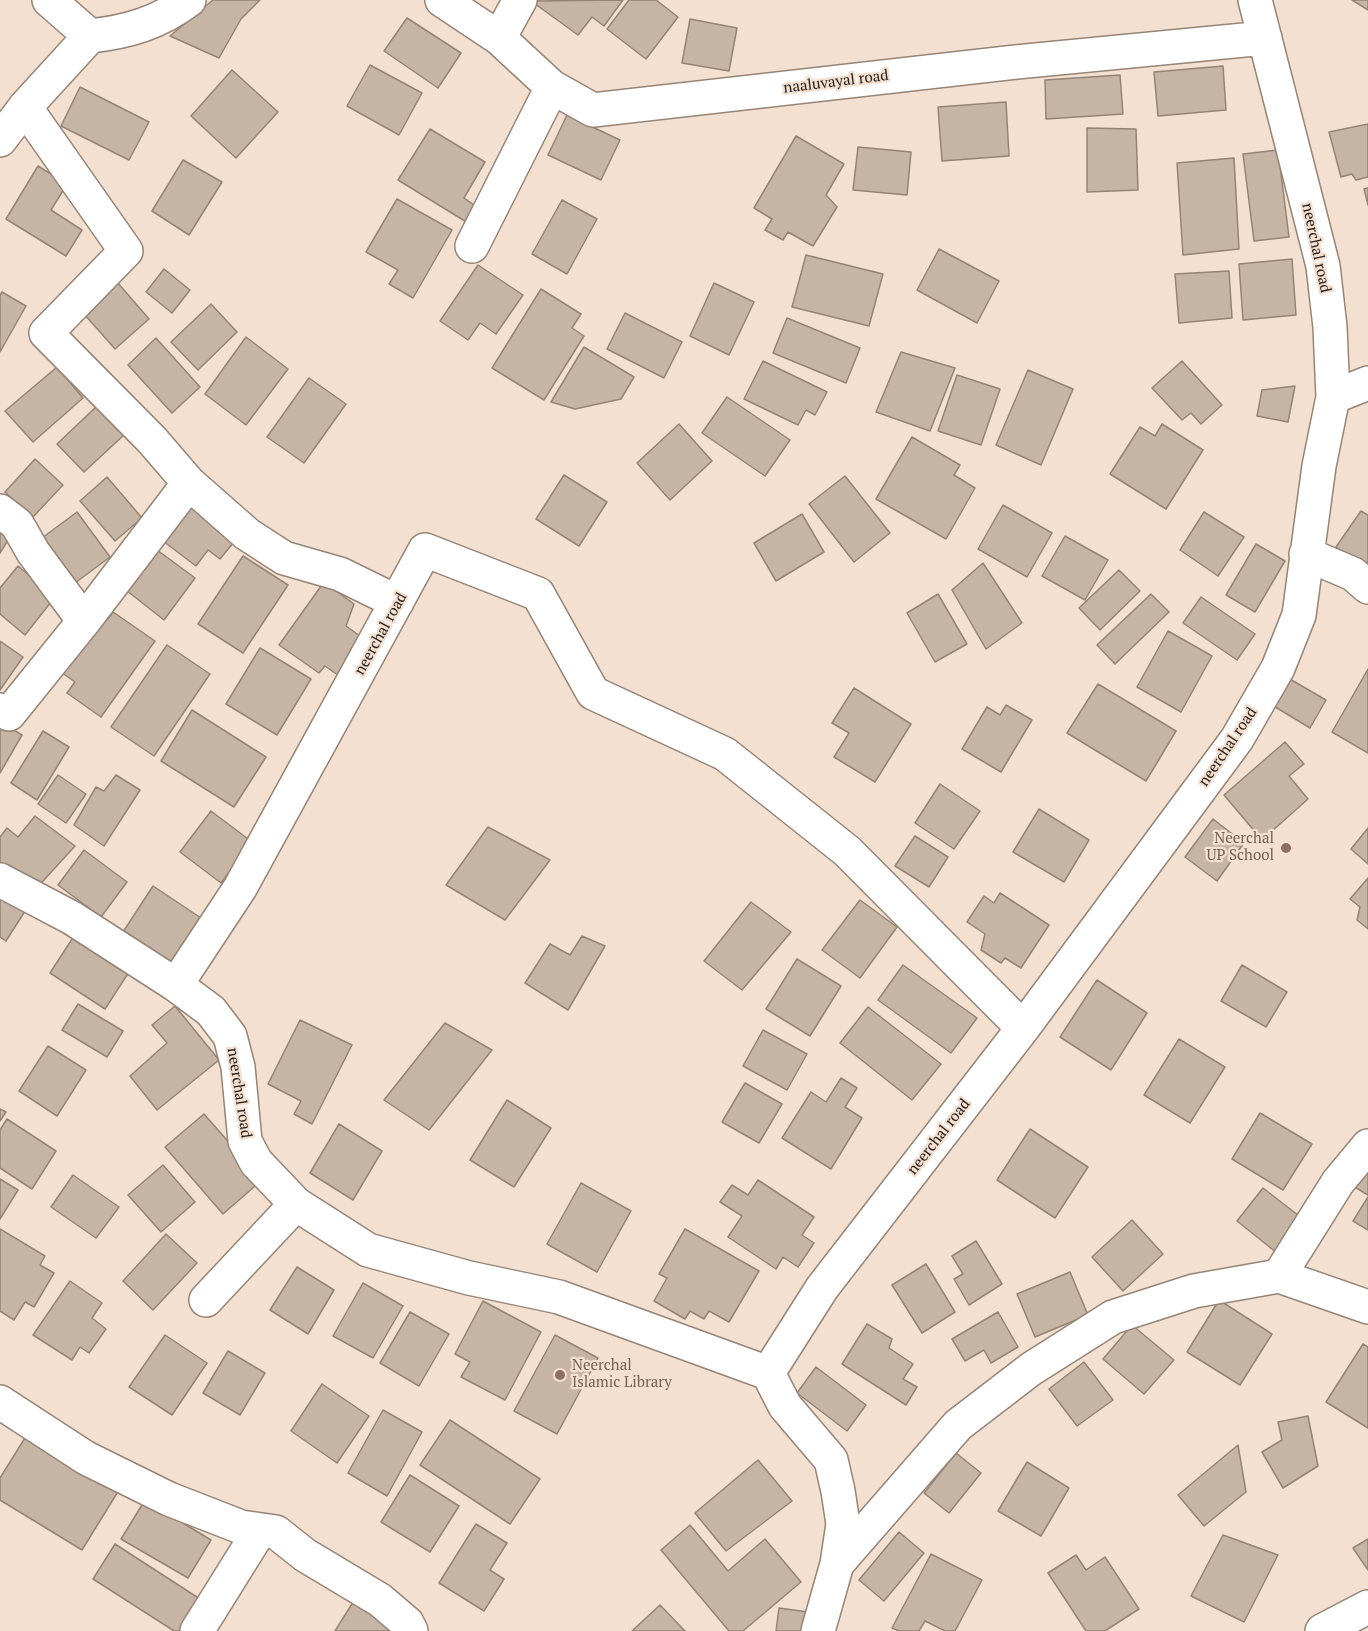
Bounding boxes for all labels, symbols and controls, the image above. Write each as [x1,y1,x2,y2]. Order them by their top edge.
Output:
street label: naaluvayal road [782,67,890,97]
street label: neerchal road [1298,202,1334,294]
street label: neerchal road [351,590,411,678]
street label: neerchal road [1195,704,1261,790]
place label: Neerchal UP School [1206,830,1274,865]
marker: Neerchal UP School [1279,841,1293,855]
street label: neerchal road [223,1047,255,1139]
street label: neerchal road [904,1096,974,1178]
place label: Neerchal Islamic Library [572,1357,672,1392]
marker: Neerchal Islamic Library [553,1368,567,1382]

